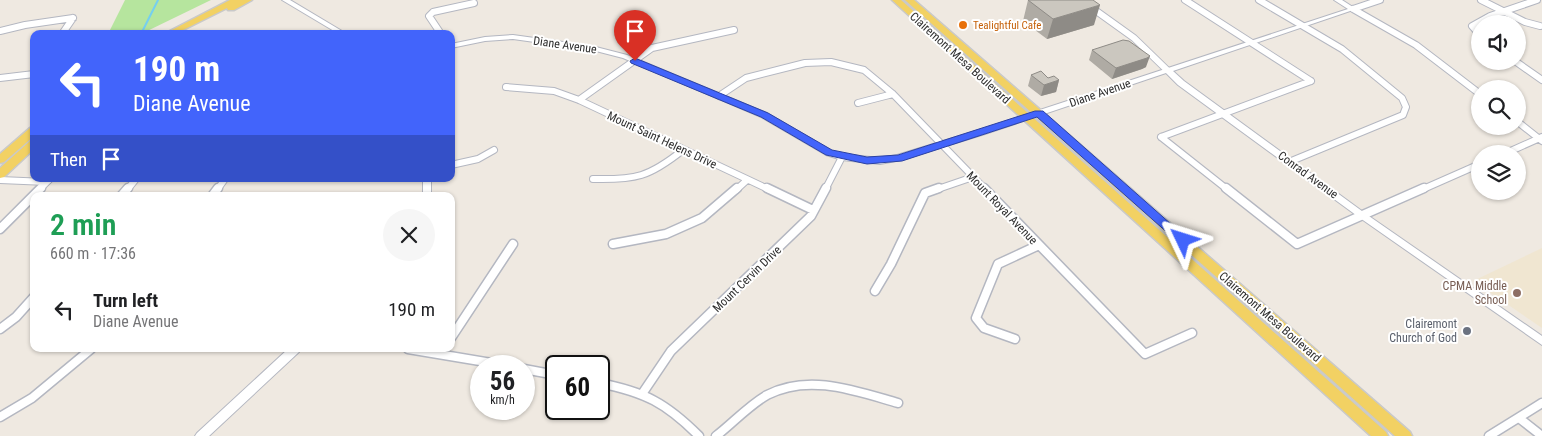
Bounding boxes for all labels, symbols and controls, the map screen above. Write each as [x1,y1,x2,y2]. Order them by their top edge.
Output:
street label: Clairemont Mesa Boulevard [907,9,1013,107]
pin [614,10,656,61]
map controls [1471,15,1526,200]
button: sound [1471,15,1526,70]
icon: arrive [621,17,649,45]
marker: Tealightful Cafe [957,19,969,31]
place label: Tealightful Cafe [973,19,1042,32]
street label: Diane Avenue [532,34,598,56]
text: 190 m [133,49,220,90]
icon: left [50,50,115,115]
street label: Diane Avenue [1067,76,1133,110]
button: search [1471,80,1526,135]
text: Diane Avenue [133,91,251,116]
street label: Mount Saint Helens Drive [605,108,719,172]
icon: arrive [97,145,125,173]
button: layers [1471,145,1526,200]
text: Then [50,148,87,171]
street label: Conrad Avenue [1275,148,1341,202]
street label: Mount Royal Avenue [964,169,1041,248]
text: 2 min [50,207,116,242]
button: close [383,209,435,261]
position arrow [1156,213,1208,265]
street label: Mount Cervin Drive [710,243,784,315]
text: 660 m · 17:36 [50,244,136,263]
street label: Clairemont Mesa Boulevard [1216,269,1324,365]
place label: CPMA Middle School [1443,279,1507,307]
marker: CPMA Middle School [1511,287,1523,299]
text: Turn left [93,289,158,312]
icon: left [50,296,78,324]
text: 190 m [388,298,435,321]
text: Diane Avenue [93,312,178,331]
place label: Clairemont Church of God [1389,317,1457,345]
marker: Clairemont Church of God [1461,325,1473,337]
speed limit sign: 60 [545,355,610,420]
text: 56 [490,367,515,396]
text: km/h [490,393,515,407]

